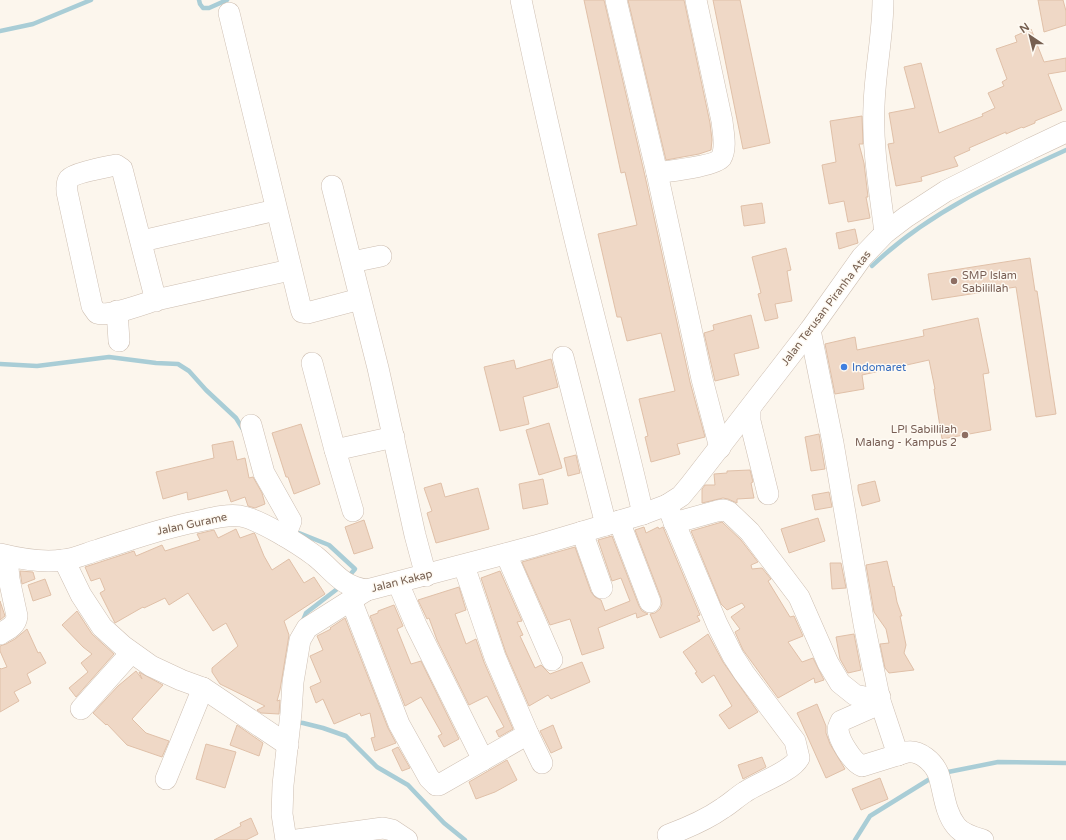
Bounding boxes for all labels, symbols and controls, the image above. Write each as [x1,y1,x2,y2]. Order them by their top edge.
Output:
north arrow [1010,16,1050,56]
text: N [1017,20,1032,36]
street label: Jalan Terusan Piranha Atas [779,248,873,368]
place label: SMP Islam Sabilillah [962,269,1017,295]
marker: SMP Islam Sabilillah [949,276,959,286]
place label: Indomaret [852,361,906,374]
marker: Indomaret [839,362,849,372]
place label: LPI Sabillilah Malang - Kampus 2 [855,423,957,449]
marker: LPI Sabillilah Malang - Kampus 2 [960,430,970,440]
street label: Jalan Gurame [156,510,228,538]
street label: Jalan Kakap [370,567,434,595]

